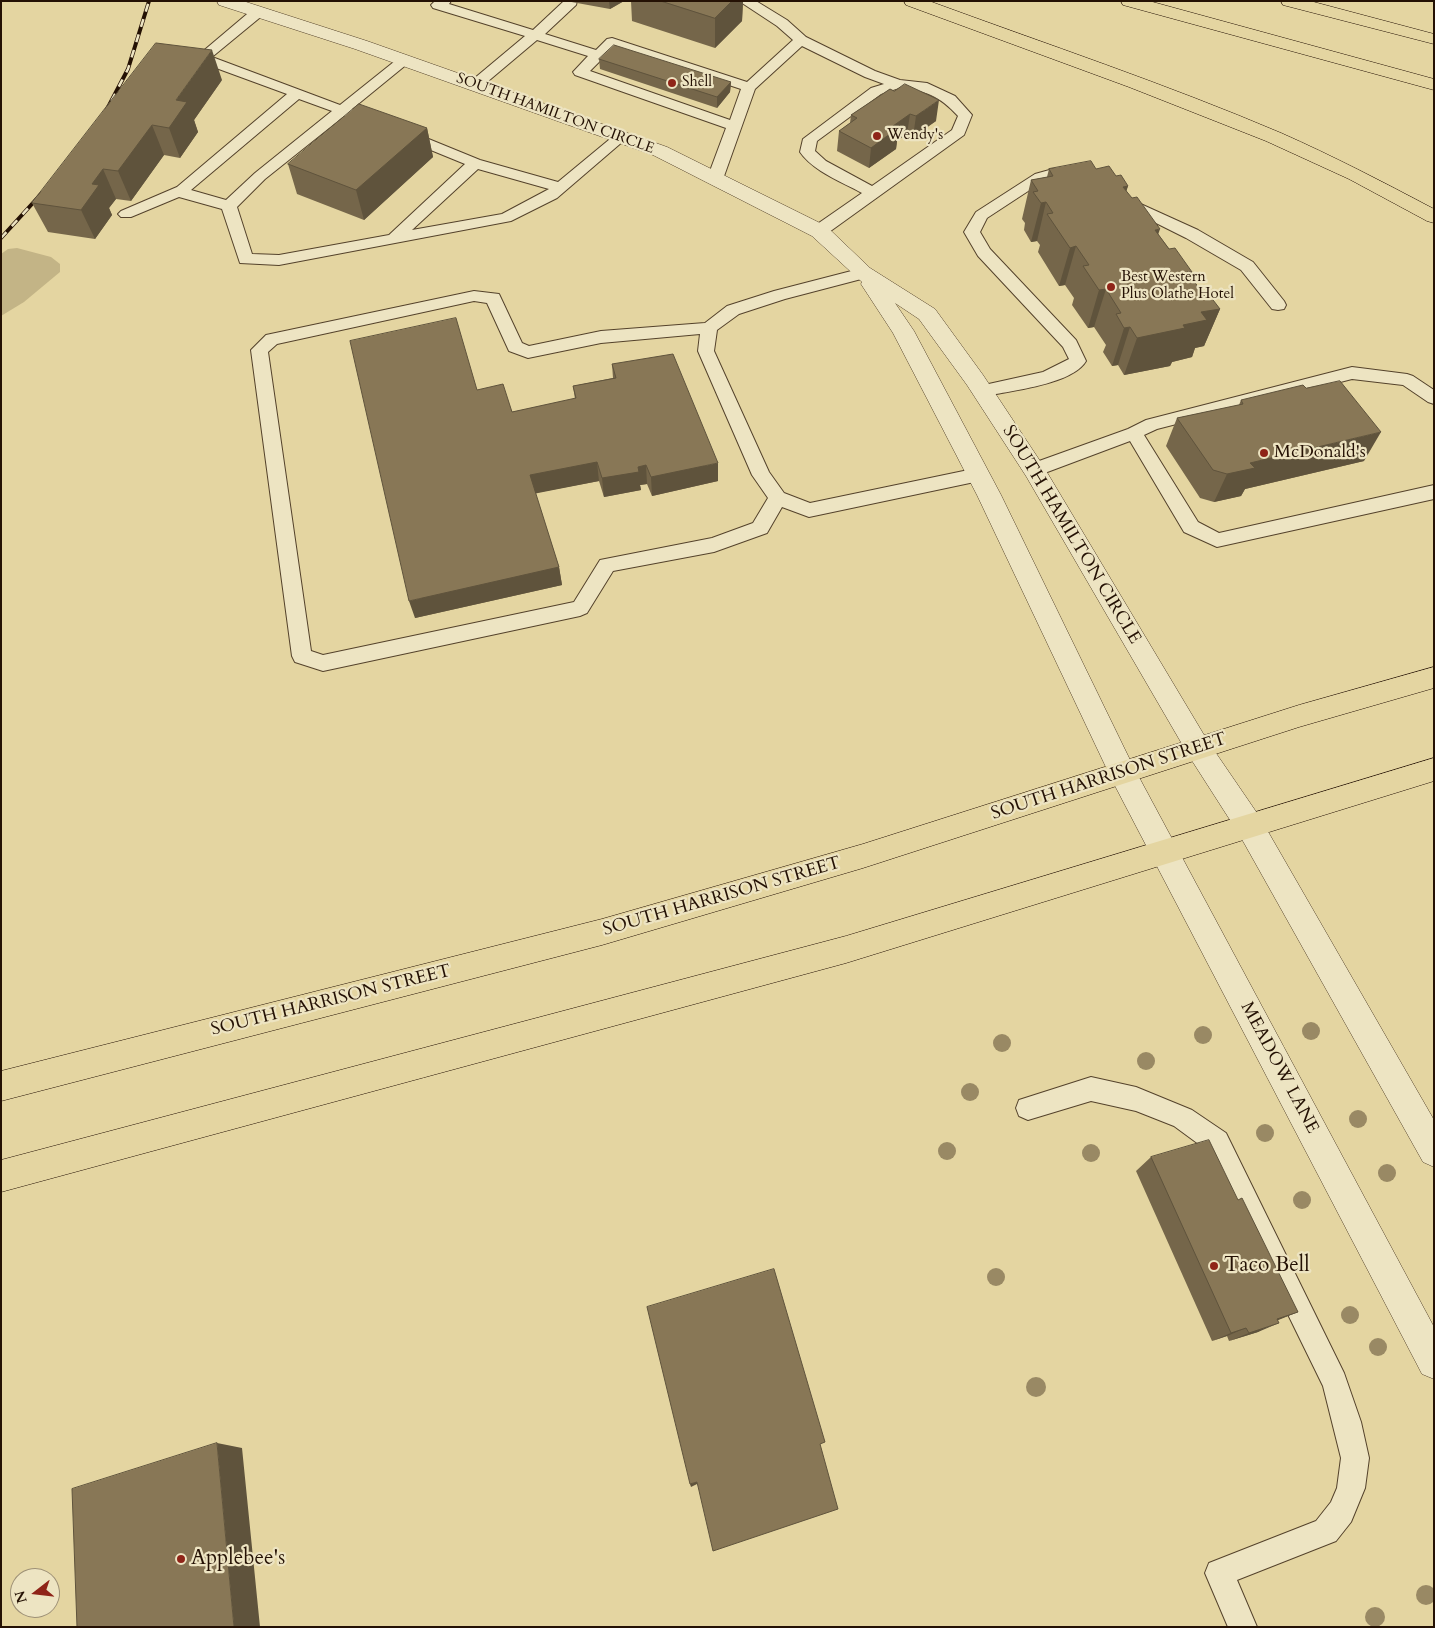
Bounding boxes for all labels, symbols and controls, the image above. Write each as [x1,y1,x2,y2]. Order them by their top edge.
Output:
street label: SOUTH HAMILTON CIRCLE [454,70,656,158]
place label: Shell [682,74,712,92]
marker: Shell [666,77,678,89]
place label: Wendy's [887,127,943,145]
marker: Wendy's [871,130,883,142]
place label: Best Western Plus Olathe Hotel [1121,269,1234,304]
marker: Best Western Plus Olathe Hotel [1105,281,1117,293]
street label: SOUTH HAMILTON CIRCLE [997,422,1145,648]
place label: McDonald's [1274,442,1366,464]
marker: McDonald's [1258,447,1270,459]
street label: SOUTH HARRISON STREET [989,729,1229,825]
street label: SOUTH HARRISON STREET [601,853,843,941]
street label: SOUTH HARRISON STREET [209,961,453,1041]
street label: MEADOW LANE [1235,999,1323,1137]
place label: Taco Bell [1224,1253,1310,1279]
marker: Taco Bell [1208,1260,1220,1272]
place label: Applebee's [191,1546,285,1572]
marker: Applebee's [175,1553,187,1565]
north arrow [10,1568,60,1618]
text: N [10,1589,32,1605]

